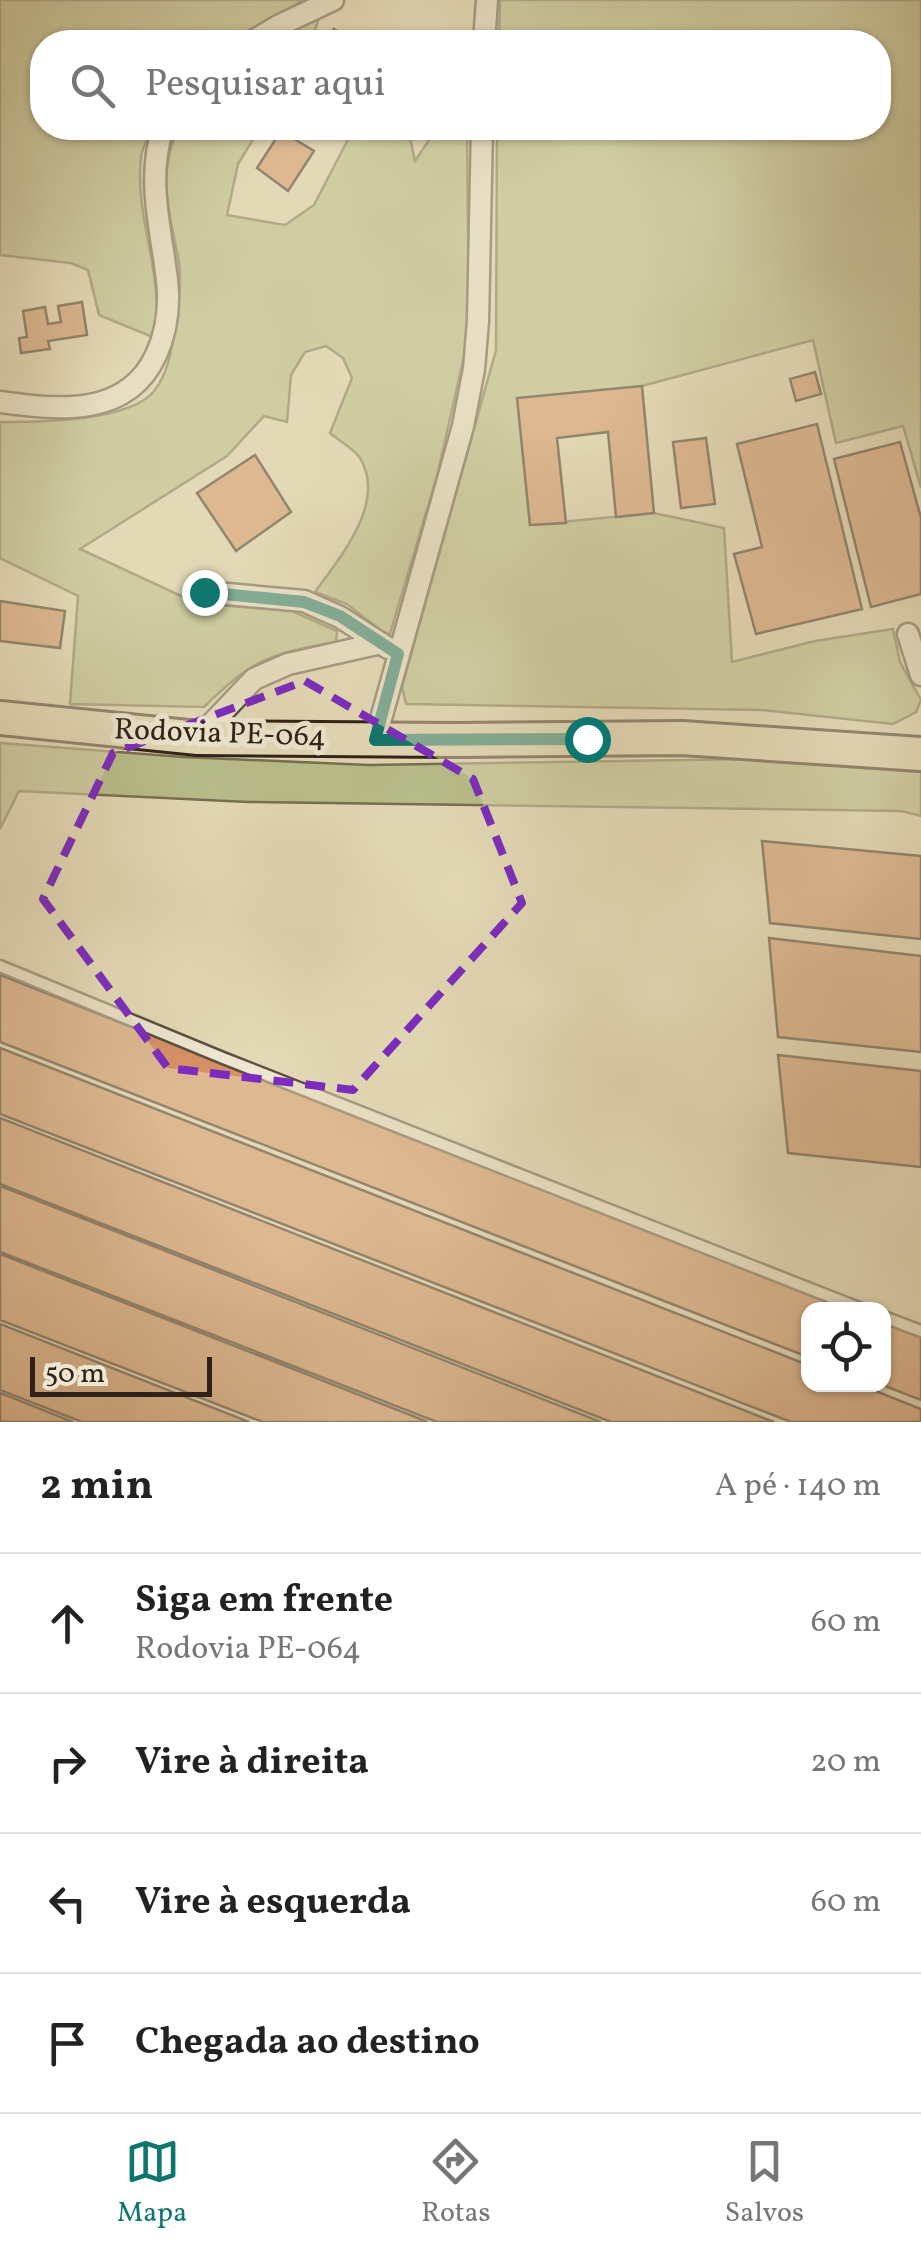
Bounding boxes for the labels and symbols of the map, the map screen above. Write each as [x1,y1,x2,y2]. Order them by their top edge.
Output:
route end [182,570,228,616]
street label: Rodovia PE-064 [113,709,327,759]
route start [565,717,611,763]
scale bar [30,1352,212,1396]

